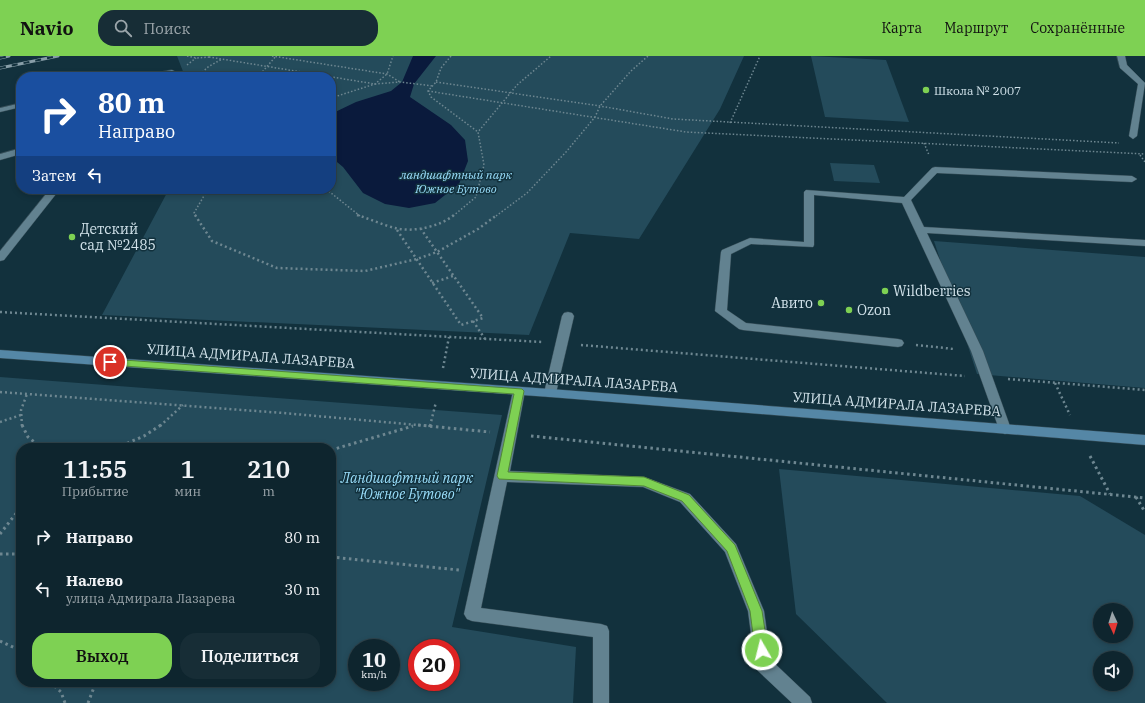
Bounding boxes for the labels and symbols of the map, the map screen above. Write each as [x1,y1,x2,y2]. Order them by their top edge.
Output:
place label: Школа № 2007 [934,83,1021,98]
marker: Школа № 2007 [921,85,931,95]
park label: ландшафтный парк Южное Бутово [399,167,513,196]
place label: Детский сад №2485 [80,220,156,254]
marker: Детский сад №2485 [67,232,77,242]
place label: Wildberries [893,282,971,300]
marker: Wildberries [880,286,890,296]
place label: Авито [771,294,813,312]
marker: Авито [816,298,826,308]
place label: Ozon [857,301,891,319]
marker: Ozon [844,305,854,315]
street label: УЛИЦА АДМИРАЛА ЛАЗАРЕВА [146,340,356,372]
pin [93,345,127,379]
street label: УЛИЦА АДМИРАЛА ЛАЗАРЕВА [469,364,679,396]
street label: УЛИЦА АДМИРАЛА ЛАЗАРЕВА [792,388,1002,420]
park label: Ландшафтный парк "Южное Бутово" [340,469,473,503]
north arrow [1093,603,1133,643]
position arrow [741,629,783,671]
speed limit sign: 20 [408,639,460,691]

